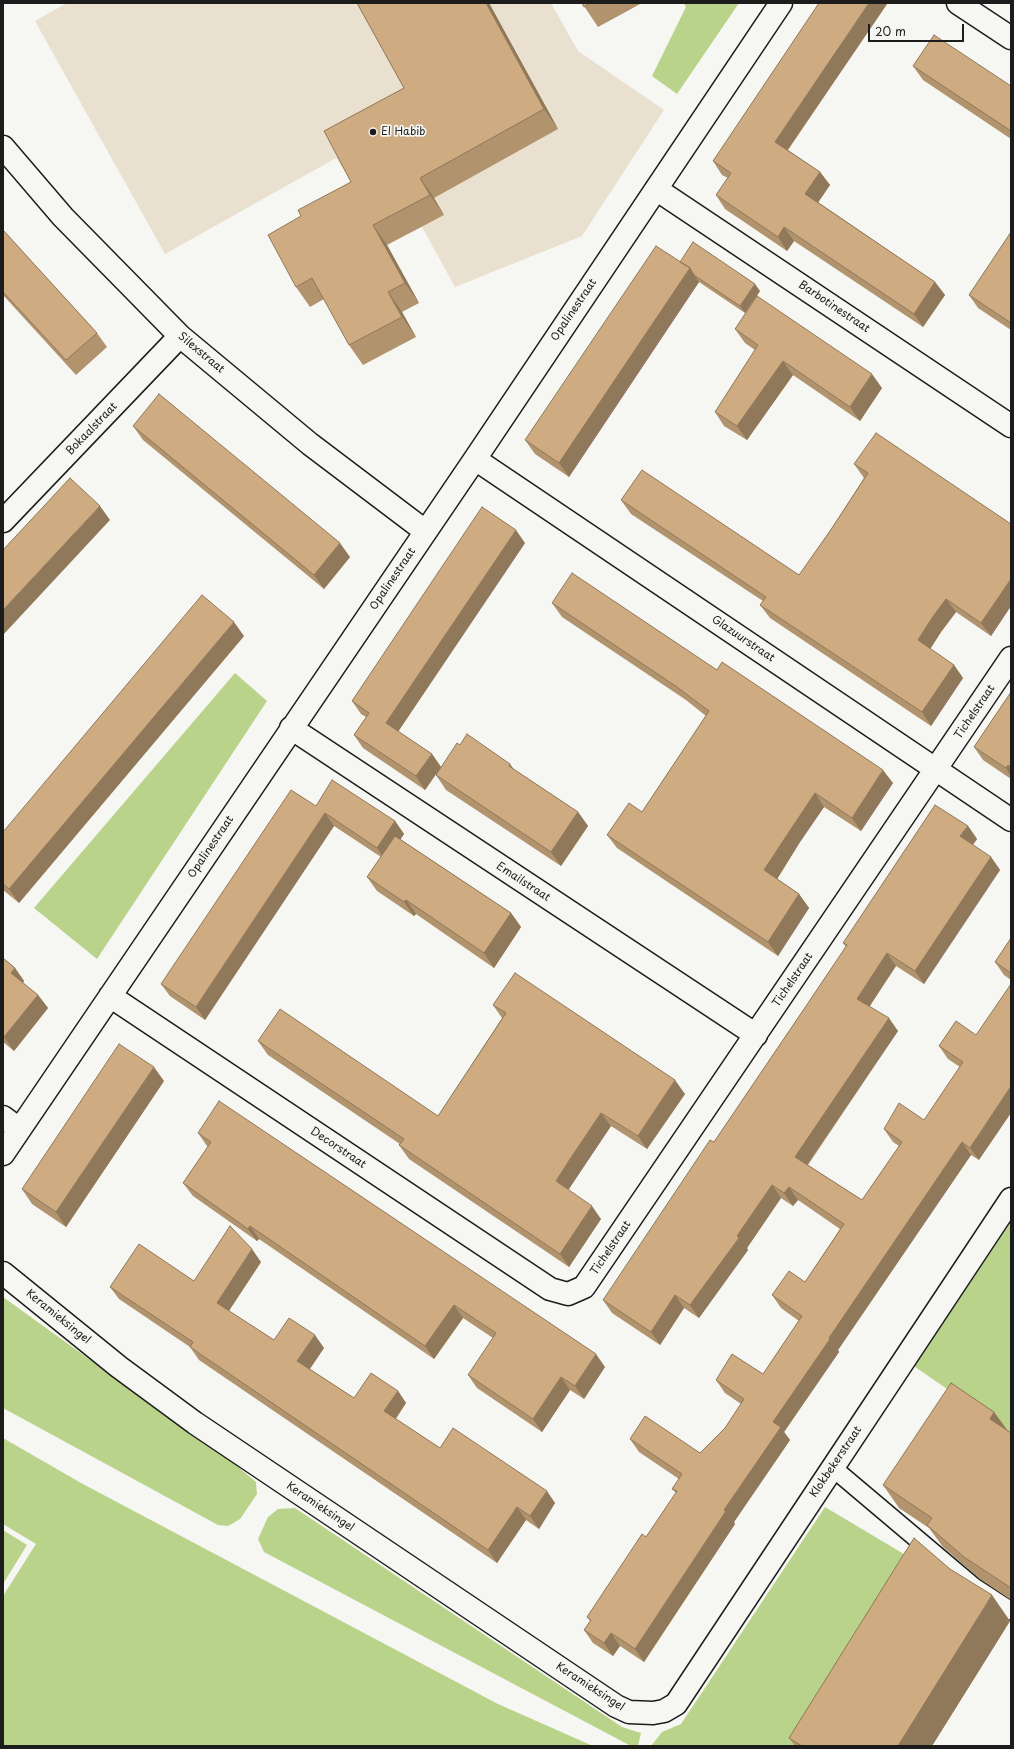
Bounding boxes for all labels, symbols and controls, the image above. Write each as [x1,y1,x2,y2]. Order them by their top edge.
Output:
scale bar [870,16,966,42]
text: 20 m [875,22,906,40]
place label: El Habib [381,125,425,139]
marker: El Habib [368,127,378,137]
street label: Opalinestraat [548,276,600,344]
street label: Barbotinestraat [796,278,872,336]
street label: Silexstraat [175,330,227,376]
street label: Bokaalstraat [64,400,120,458]
street label: Opalinestraat [367,545,419,613]
street label: Glazuurstraat [709,613,777,665]
street label: Tichelstraat [952,682,998,742]
street label: Opalinestraat [185,813,237,881]
street label: Emailstraat [494,860,552,904]
street label: Tichelstraat [770,950,816,1010]
street label: Decorstraat [308,1124,368,1172]
street label: Tichelstraat [588,1218,634,1278]
street label: Keramieksingel [23,1287,93,1347]
street label: Klokbekerstraat [807,1424,865,1500]
street label: Keramieksingel [284,1480,356,1534]
street label: Keramieksingel [553,1660,627,1714]

